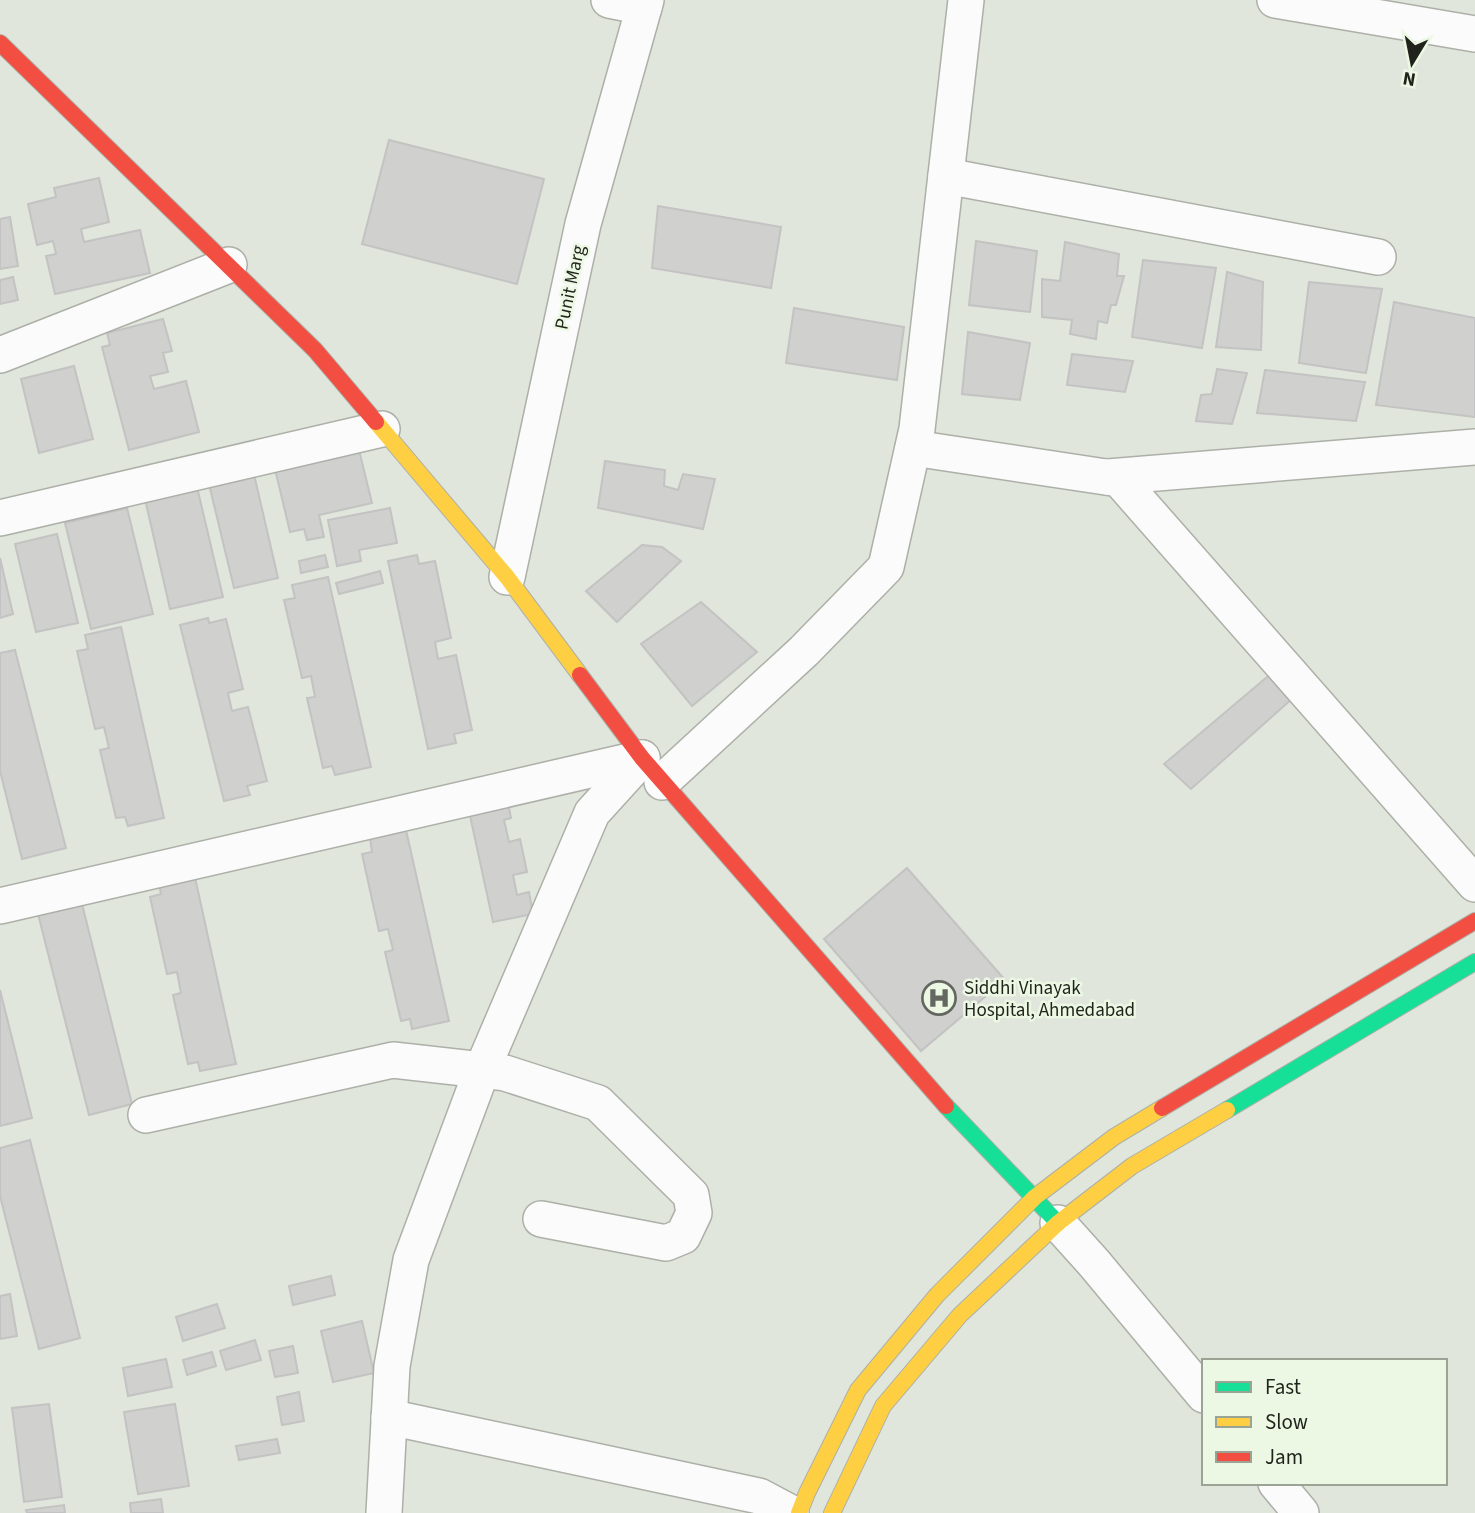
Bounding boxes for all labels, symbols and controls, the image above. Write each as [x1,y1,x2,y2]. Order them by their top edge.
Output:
north arrow [1377,28,1447,98]
text: N [1401,64,1418,93]
street label: Punit Marg [548,242,593,332]
place label: Siddhi Vinayak Hospital, Ahmedabad [964,975,1135,1024]
hospital icon: Siddhi Vinayak Hospital, Ahmedabad [920,979,958,1017]
legend [1202,1359,1447,1485]
text: Fast [1265,1372,1301,1402]
text: Slow [1265,1407,1308,1437]
text: Jam [1265,1442,1303,1472]

